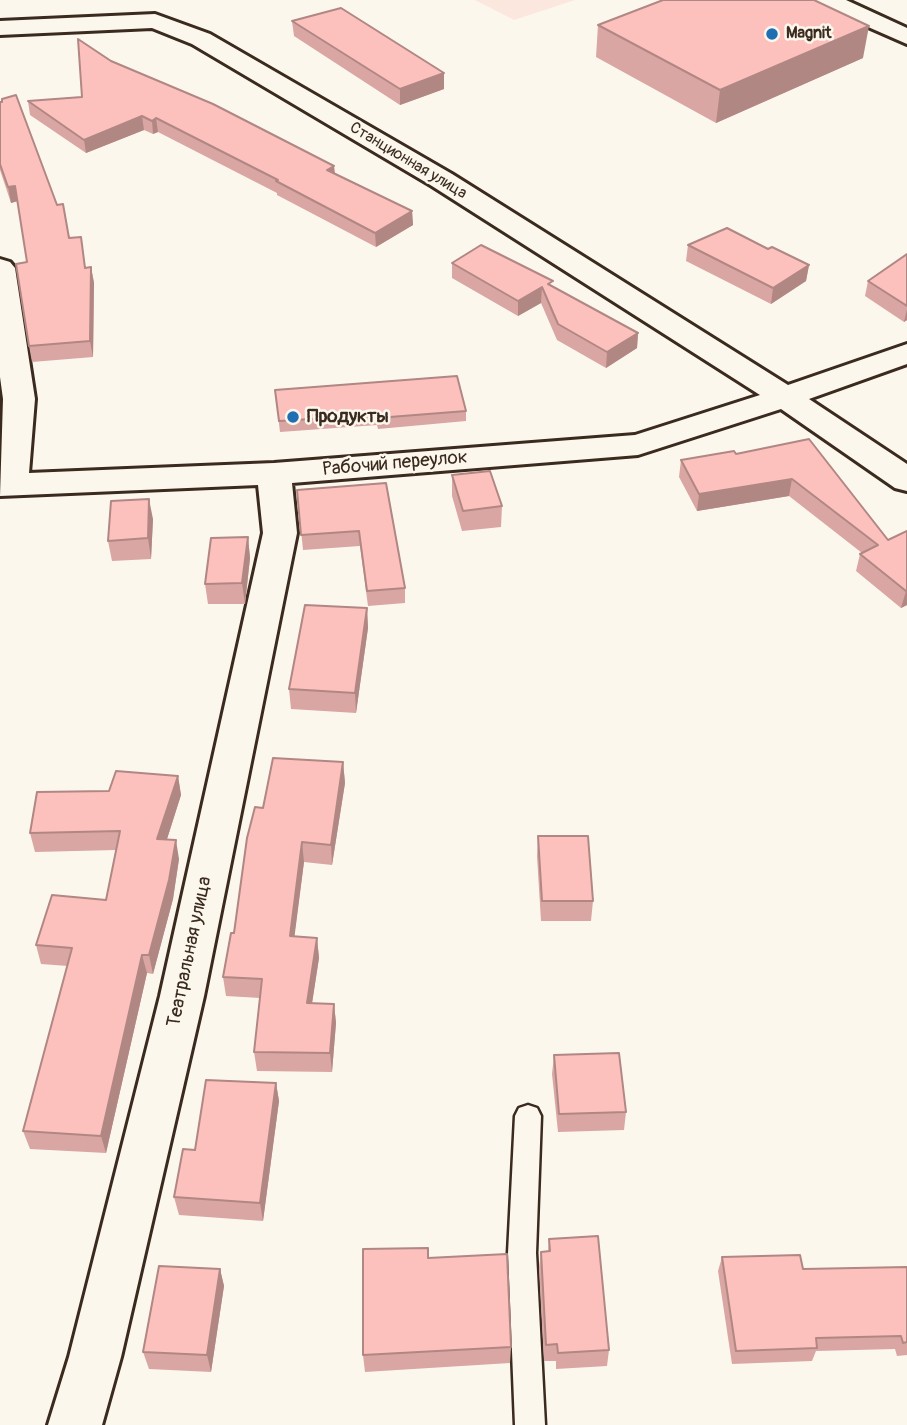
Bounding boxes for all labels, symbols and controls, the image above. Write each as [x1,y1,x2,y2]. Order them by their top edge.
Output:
place label: Magnit [786,24,831,44]
marker: Magnit [764,26,780,42]
street label: Станционная улица [346,118,470,204]
place label: Продукты [307,406,389,428]
marker: Продукты [285,409,301,425]
street label: Рабочий переулок [321,446,469,482]
street label: Театральная улица [163,875,217,1029]

